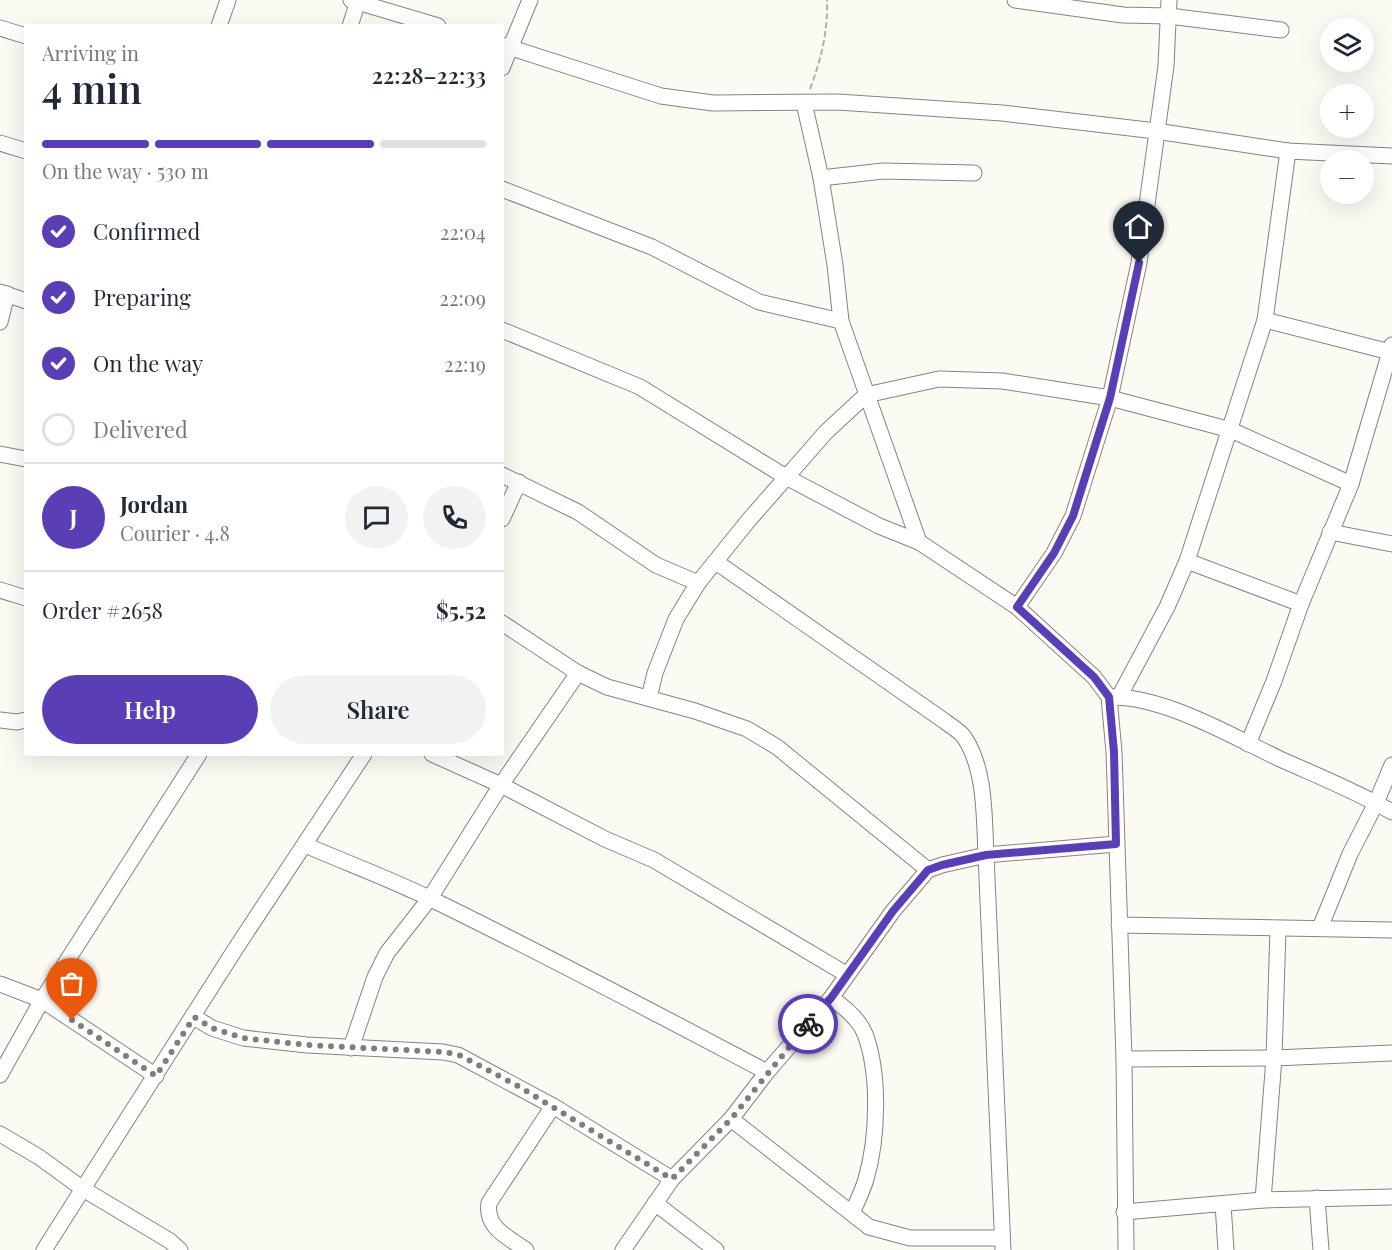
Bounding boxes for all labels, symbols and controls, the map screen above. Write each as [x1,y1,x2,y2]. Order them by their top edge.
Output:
map controls [1320,18,1374,204]
button: layers [1320,18,1374,72]
text: Arriving in [42,39,139,66]
text: 22:28–22:33 [372,60,486,90]
text: 4 min [42,62,142,114]
button: + [1320,84,1374,138]
button: − [1320,150,1374,204]
text: On the way · 530 m [42,157,209,184]
pin [1113,201,1164,263]
icon: home [1122,210,1155,243]
icon: check [42,215,75,248]
text: Confirmed [93,216,200,246]
text: 22:04 [440,218,486,245]
icon: check [42,281,75,314]
text: Preparing [93,282,191,312]
text: 22:09 [439,284,486,311]
icon: check [42,347,75,380]
text: On the way [93,348,203,378]
text: 22:19 [444,350,486,377]
text: Delivered [93,414,188,444]
button: chat [345,486,408,549]
button: phone [423,486,486,549]
text: Jordan [120,489,188,519]
text: J [69,502,78,532]
text: Courier · 4.8 [120,519,230,546]
text: Order #2658 [42,595,163,625]
text: $5.52 [436,595,486,625]
button: Help [42,675,258,744]
button: Share [270,675,486,744]
pin [46,958,97,1020]
icon: bag [55,967,88,1000]
courier [778,994,838,1054]
icon: bike [792,1008,825,1041]

